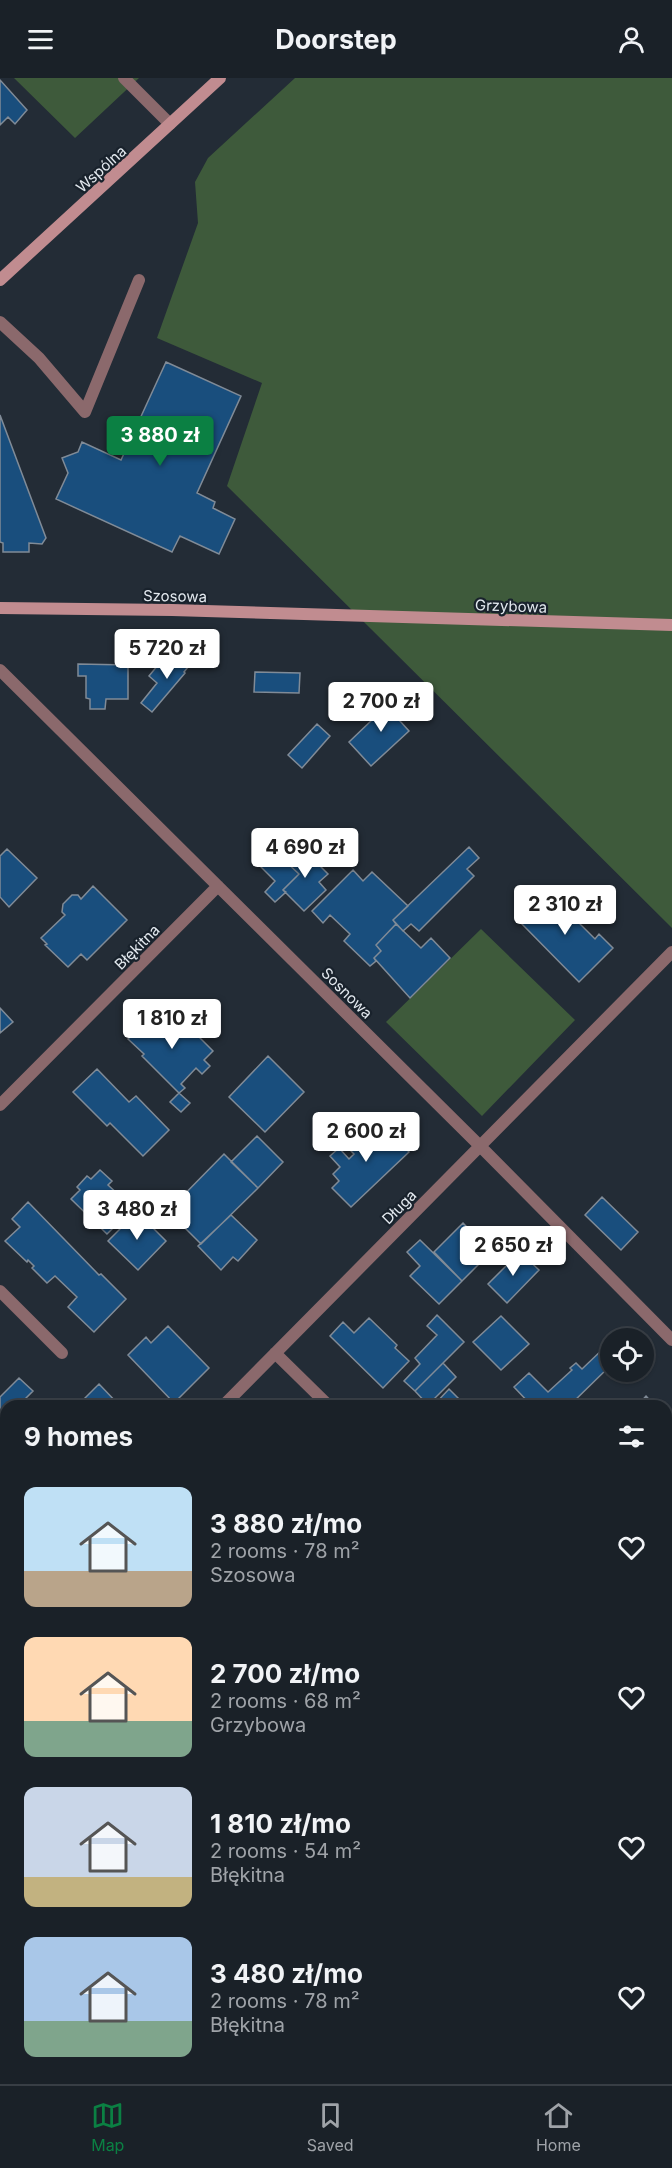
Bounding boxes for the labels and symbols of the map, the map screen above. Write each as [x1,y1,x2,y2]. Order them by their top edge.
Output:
street label: Wspólna [72,141,130,197]
pin: 3 880 zł [98,416,222,467]
street label: Szosowa [143,586,207,606]
street label: Grzybowa [475,595,547,617]
pin: 5 720 zł [105,629,229,680]
pin: 2 700 zł [319,682,443,733]
pin: 4 690 zł [243,828,367,879]
pin: 2 310 zł [503,885,627,936]
street label: Błękitna [110,920,164,974]
street label: Sosnowa [317,963,377,1023]
pin: 1 810 zł [110,999,234,1050]
pin: 2 600 zł [304,1112,428,1163]
street label: Długa [378,1186,420,1228]
pin: 3 480 zł [75,1190,199,1241]
pin: 2 650 zł [451,1226,575,1277]

